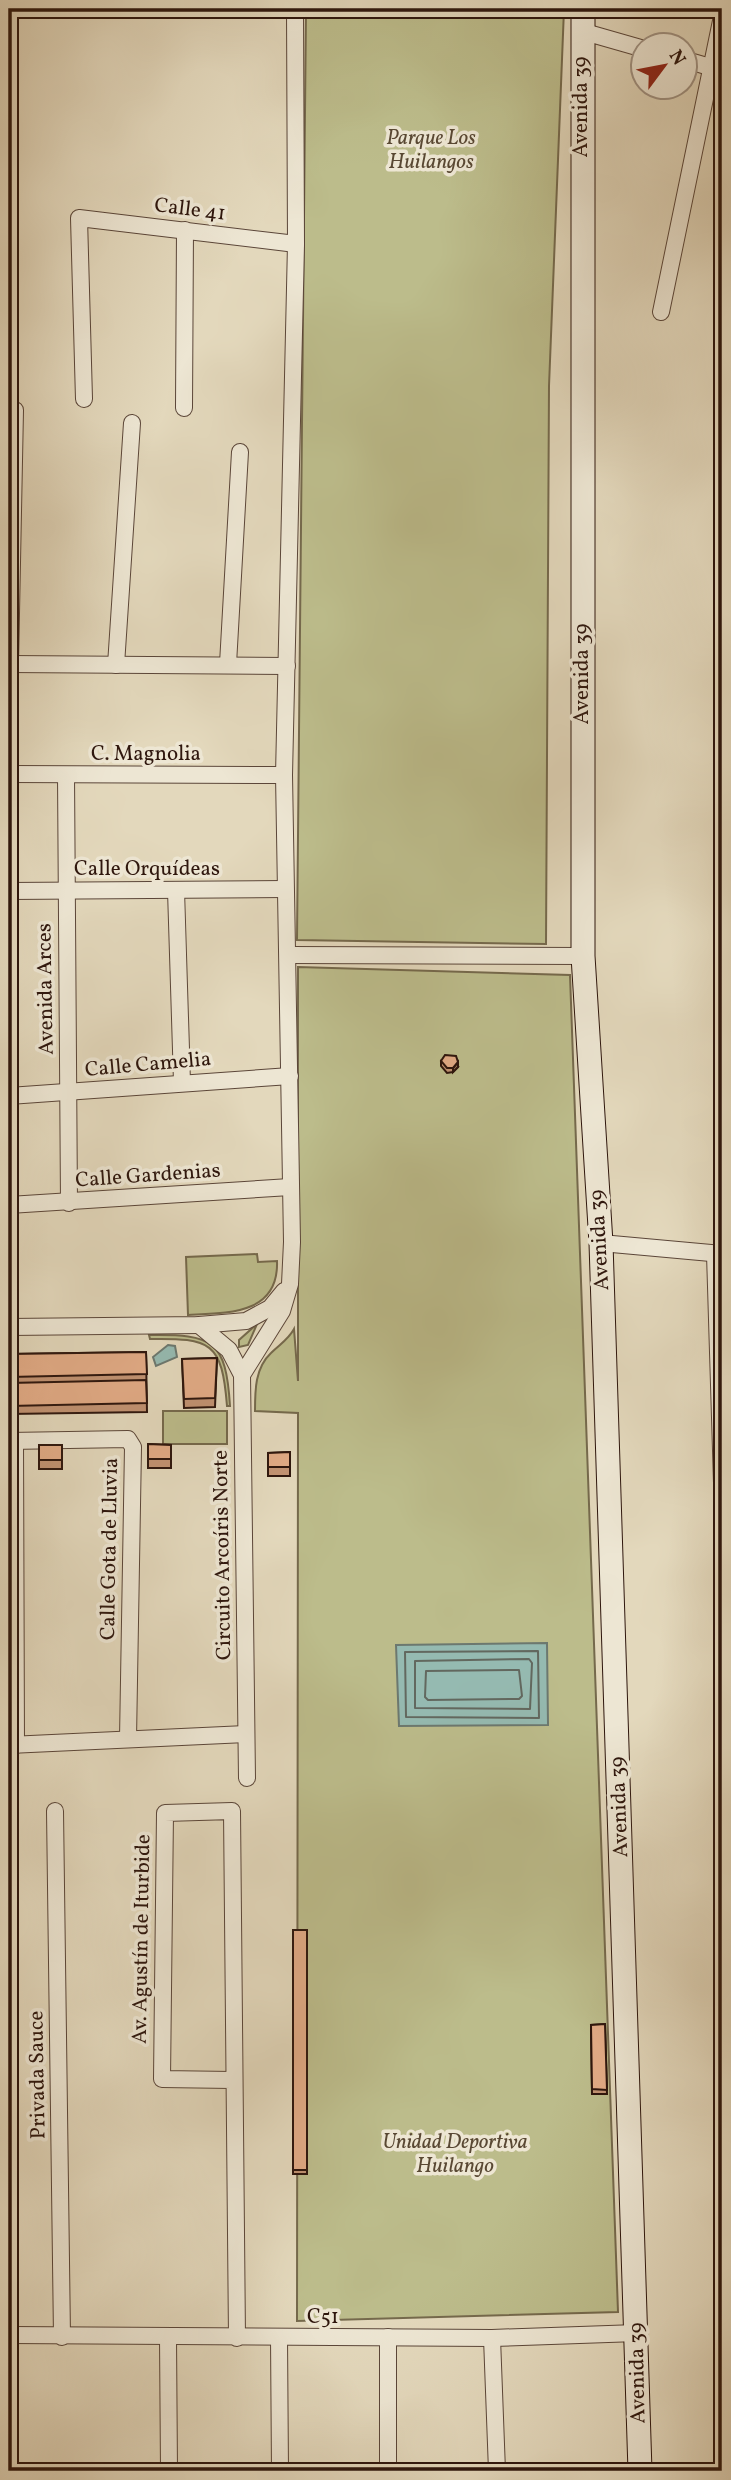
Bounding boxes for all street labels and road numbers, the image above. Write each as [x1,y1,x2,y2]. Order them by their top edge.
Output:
street label: Avenida 39 [567,56,596,157]
street label: Calle 41 [153,191,227,229]
street label: Avenida 39 [568,623,597,724]
street label: C. Magnolia [91,740,201,769]
street label: Calle Orquídeas [74,855,220,884]
street label: Avenida Arces [30,923,62,1055]
street label: Calle Camelia [84,1045,212,1085]
street label: Calle Gardenias [74,1156,222,1196]
street label: Avenida 39 [583,1189,617,1291]
street label: Circuito Arcoíris Norte [207,1450,239,1660]
street label: Calle Gota de Lluvia [94,1457,126,1641]
street label: Avenida 39 [604,1756,636,1858]
street label: Av. Agustín de Iturbide [126,1834,158,2044]
street label: Privada Sauce [22,2010,54,2140]
street label: C51 [307,2303,339,2332]
street label: Avenida 39 [623,2322,653,2424]

